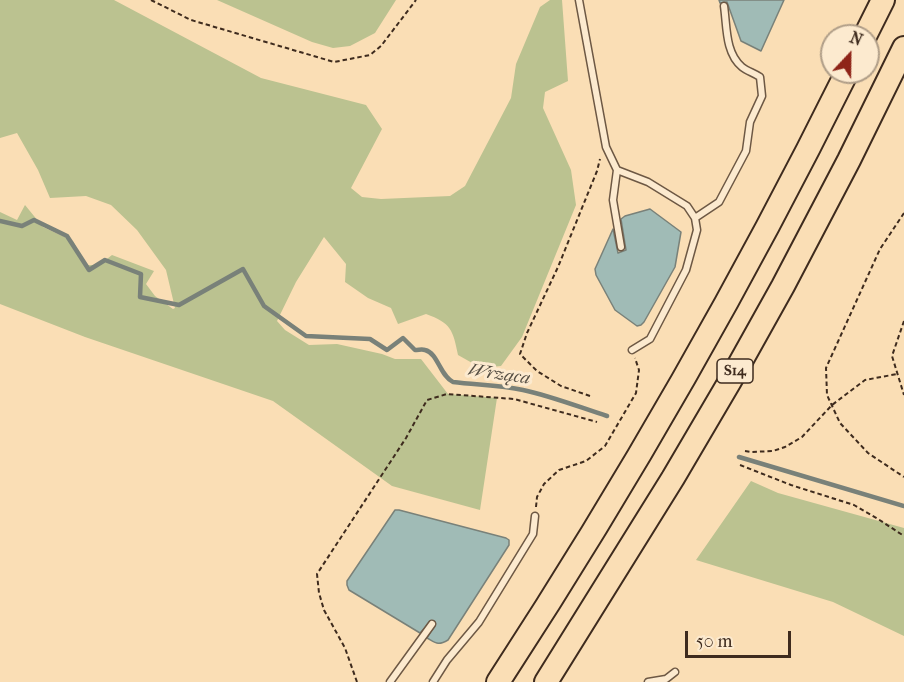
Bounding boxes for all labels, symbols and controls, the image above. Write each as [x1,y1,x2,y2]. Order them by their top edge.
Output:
north arrow [820,24,880,84]
text: N [847,28,865,50]
road number: S14 [717,359,753,383]
water label: Wrząca [467,360,531,390]
scale bar [688,619,794,657]
text: 50 m [696,631,732,652]

